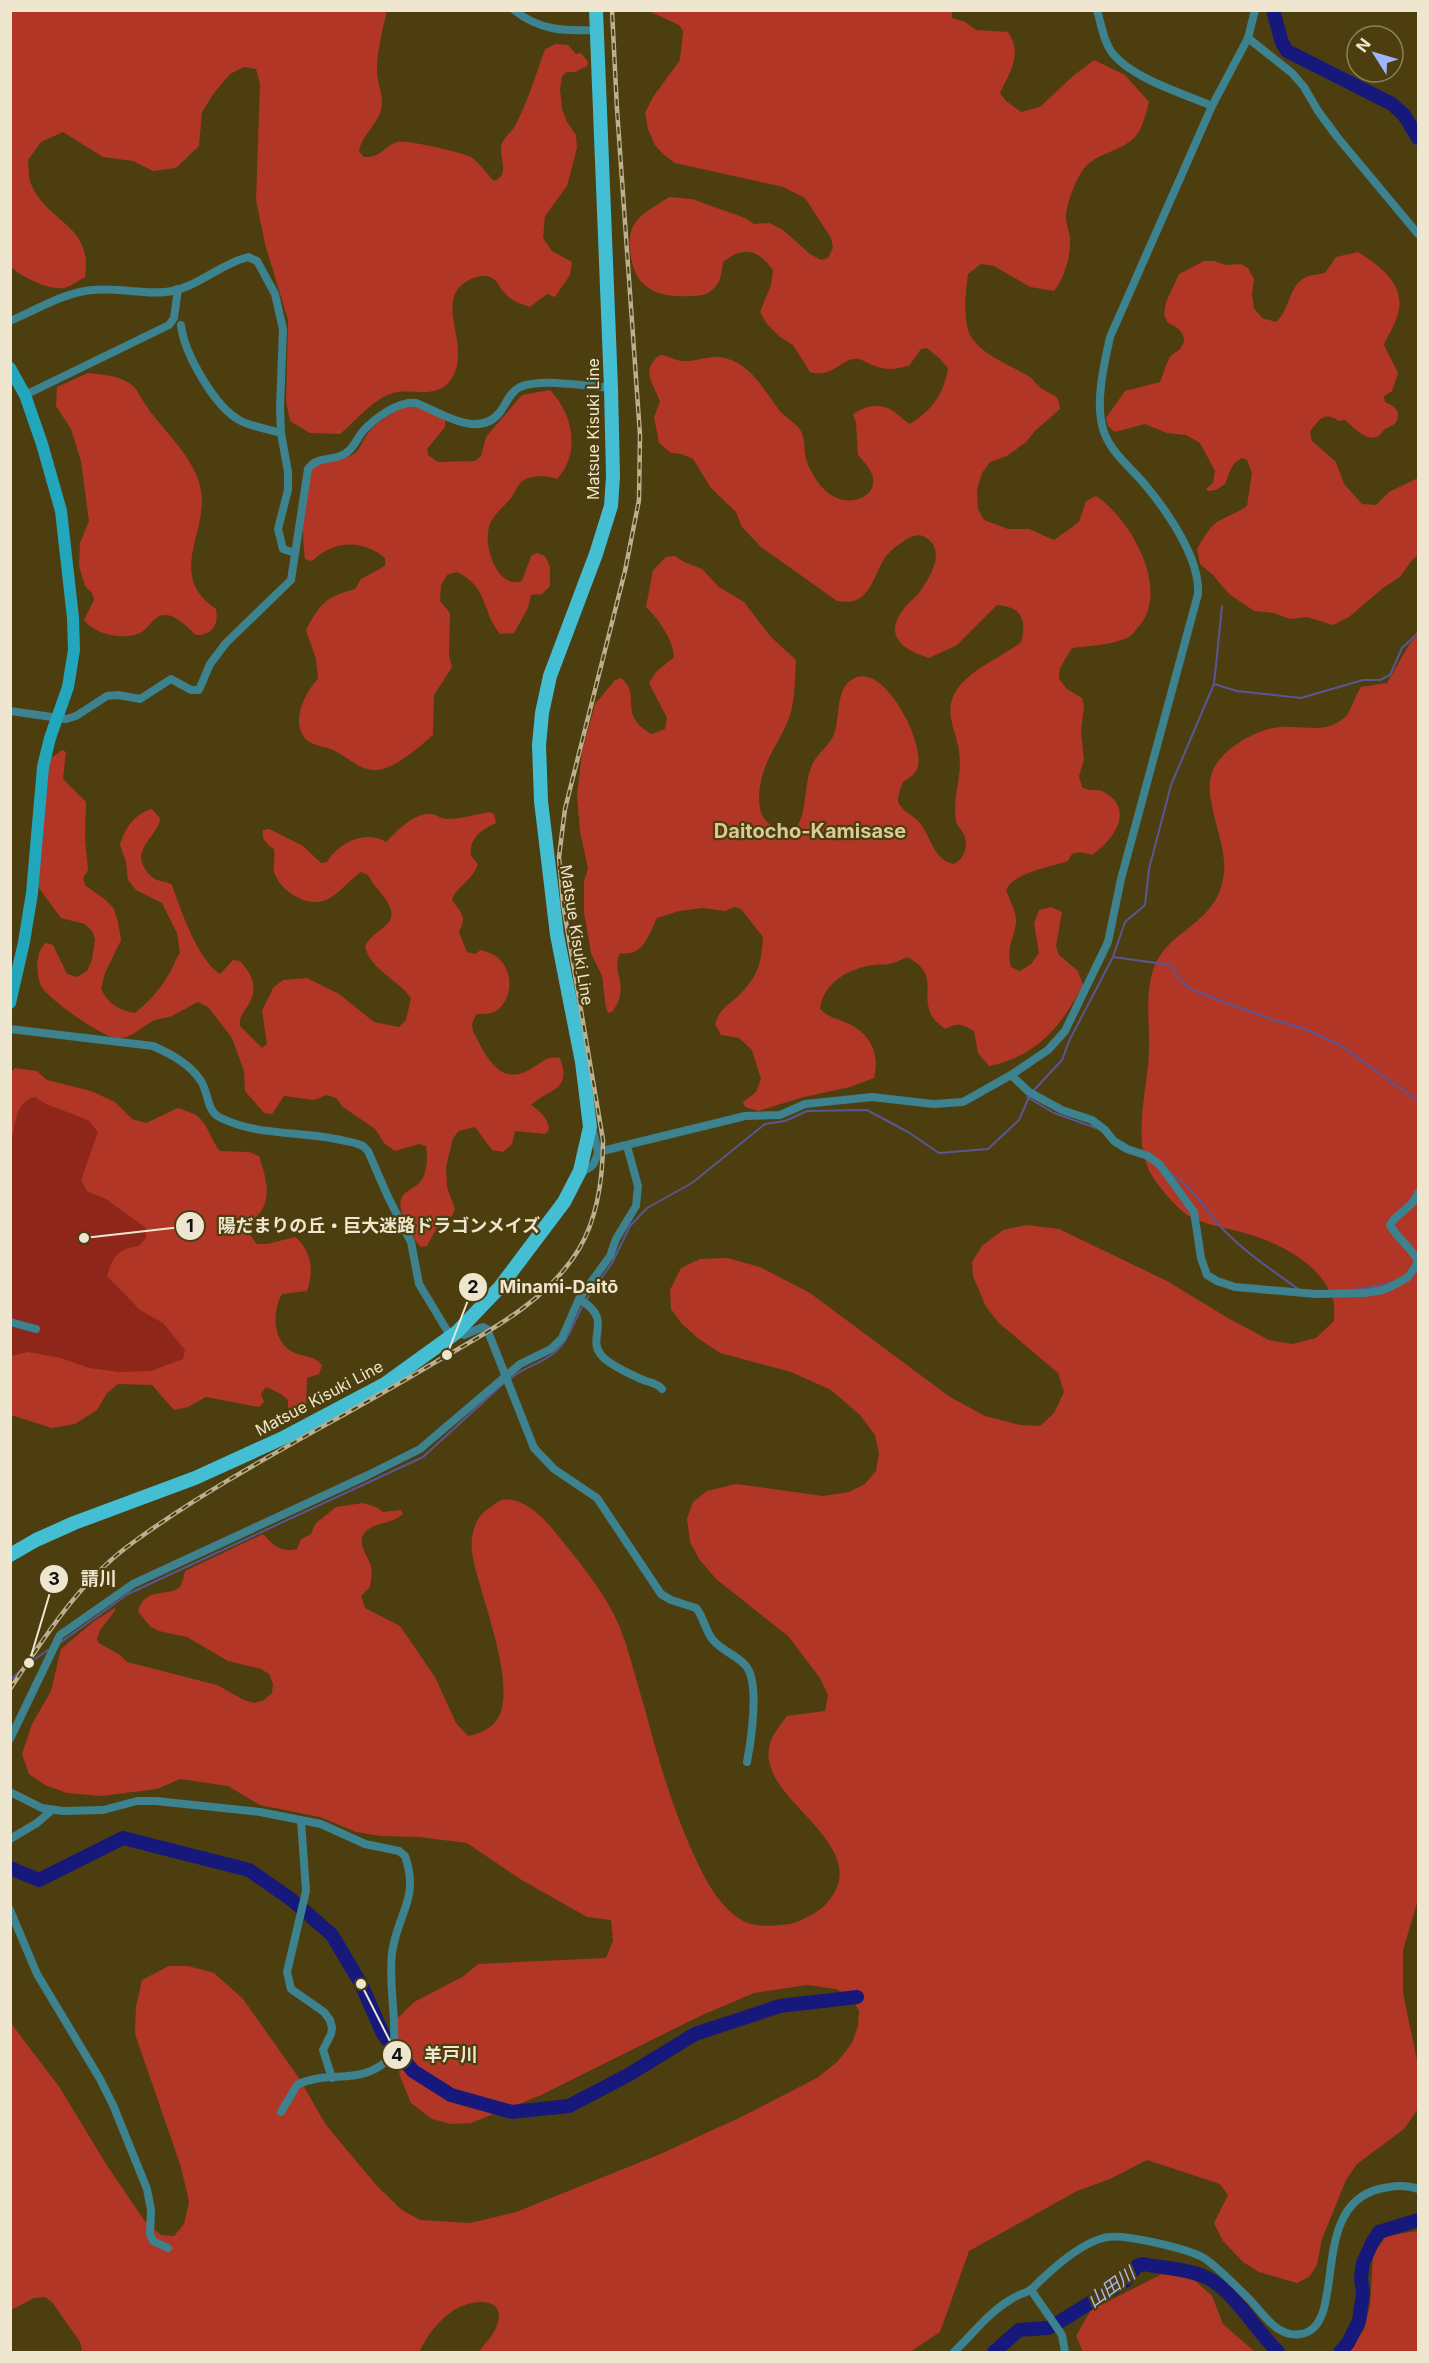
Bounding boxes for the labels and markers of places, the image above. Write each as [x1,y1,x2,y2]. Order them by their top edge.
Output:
callout: 陽だまりの丘・巨大迷路ドラゴンメイズ [175,1208,553,1244]
callout: Minami-Daitō [458,1269,630,1305]
callout: 請川 [39,1561,129,1597]
callout: 羊戸川 [382,2037,490,2073]

